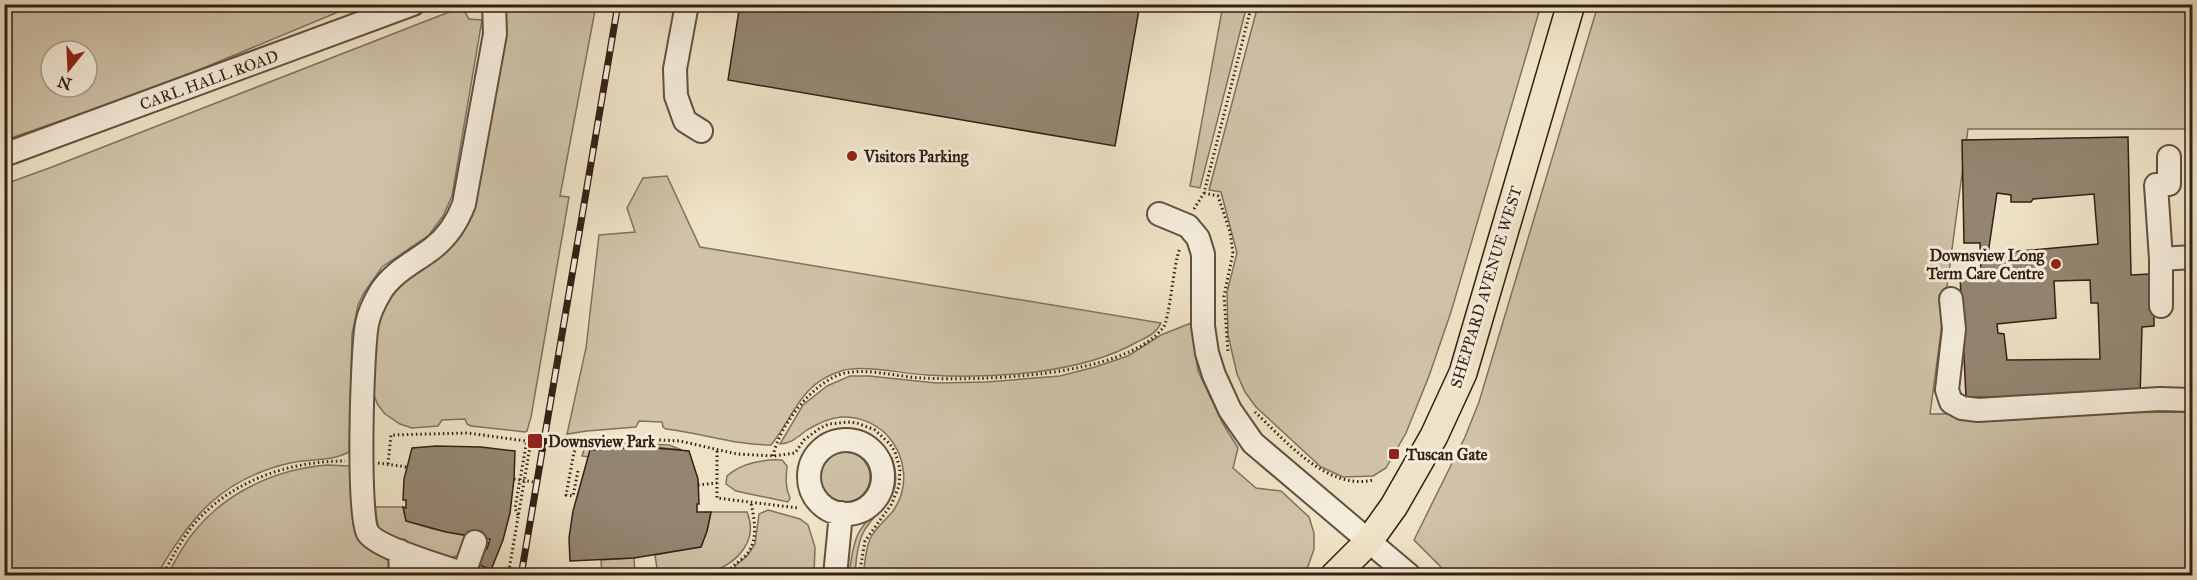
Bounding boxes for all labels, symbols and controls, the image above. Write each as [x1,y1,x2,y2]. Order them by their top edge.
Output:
north arrow [39,39,99,99]
street label: CARL HALL ROAD [137,46,281,114]
text: N [55,72,74,94]
place label: Visitors Parking [863,147,969,167]
marker: Visitors Parking [845,149,859,163]
street label: SHEPPARD AVENUE WEST [1446,183,1526,390]
place label: Downsview Long Term Care Centre [1926,246,2045,283]
marker: Downsview Long Term Care Centre [2049,257,2063,271]
marker: Downsview Park [526,432,544,450]
place label: Downsview Park [548,432,656,451]
place label: Tuscan Gate [1405,445,1488,464]
marker: Tuscan Gate [1387,447,1401,461]

